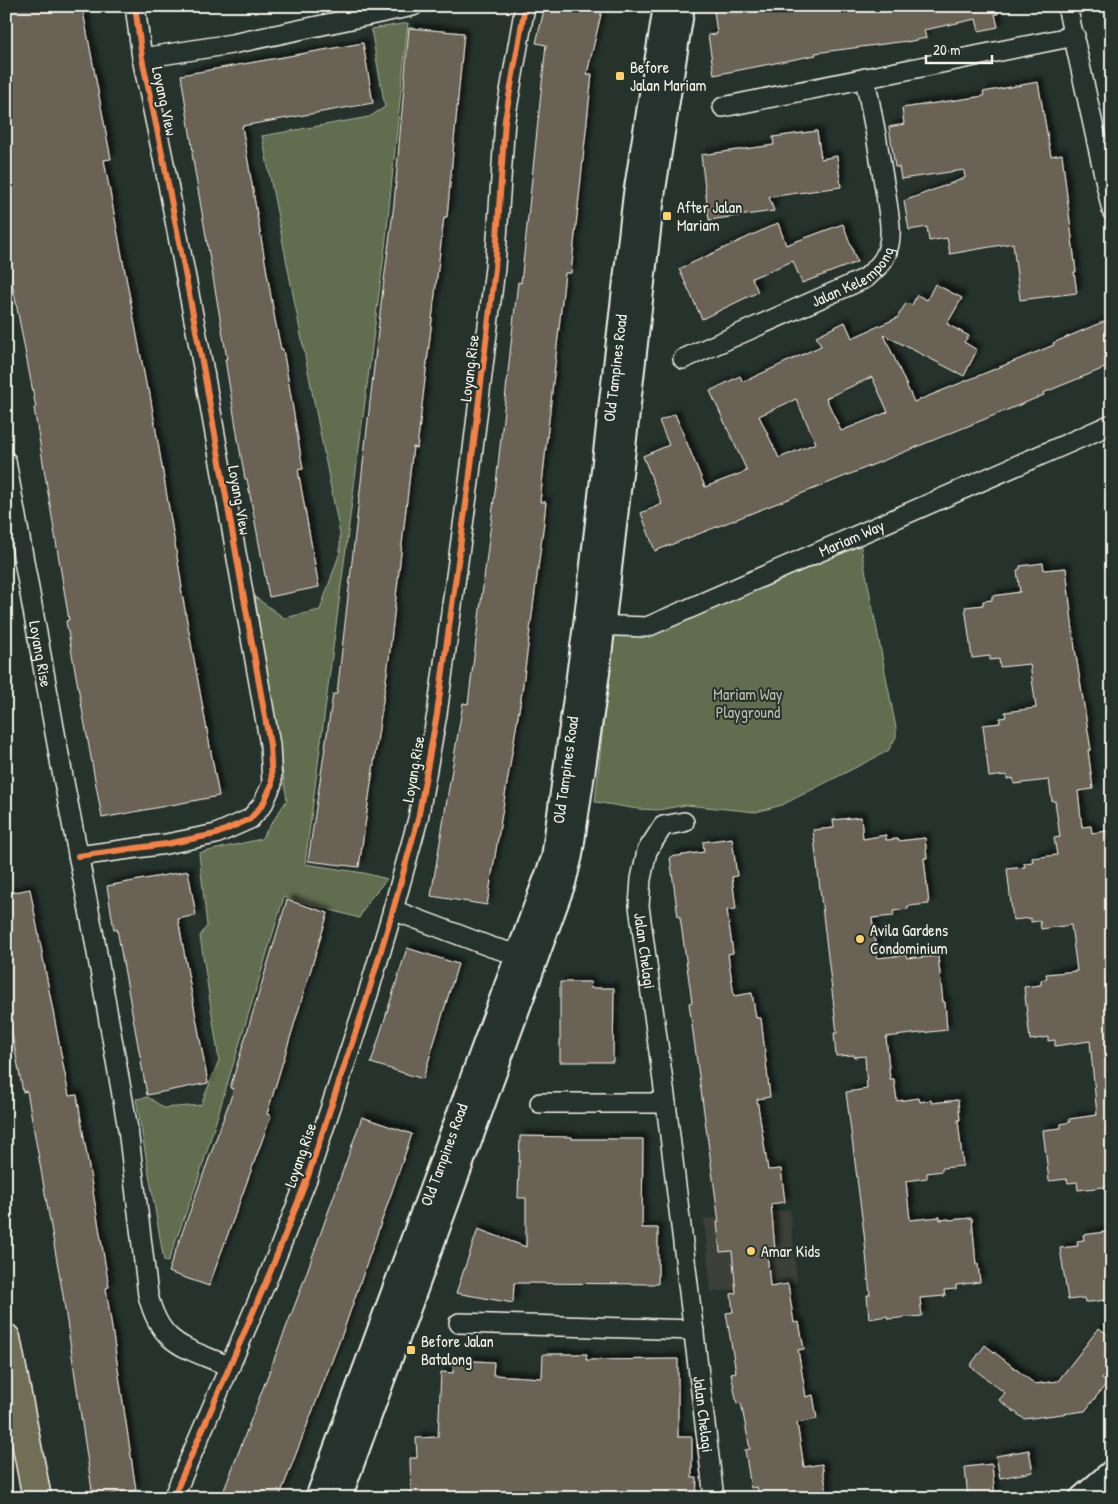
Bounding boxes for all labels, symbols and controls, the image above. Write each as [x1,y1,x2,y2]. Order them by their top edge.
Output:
scale bar [926,32,992,64]
text: 20 m [933,39,960,60]
place label: Before Jalan Mariam [630,56,706,96]
street label: Loyang View [147,65,183,137]
marker: Before Jalan Mariam [614,70,626,82]
place label: After Jalan Mariam [677,196,742,236]
marker: After Jalan Mariam [661,210,673,222]
street label: Jalan Kelempong [808,244,899,312]
street label: Old Tampines Road [598,313,632,423]
street label: Loyang Rise [454,333,484,403]
street label: Loyang View [223,464,257,536]
street label: Mariam Way [815,514,888,562]
street label: Loyang Rise [24,619,58,689]
park label: Mariam Way Playground [713,683,783,723]
street label: Old Tampines Road [547,715,583,825]
street label: Loyang Rise [396,734,430,804]
street label: Jalan Chelagi [629,911,661,990]
place label: Avila Gardens Condominium [870,919,948,959]
marker: Avila Gardens Condominium [854,933,866,945]
street label: Old Tampines Road [415,1100,473,1209]
street label: Loyang Rise [279,1119,321,1190]
place label: Amar Kids [761,1240,820,1262]
marker: Amar Kids [745,1245,757,1257]
place label: Before Jalan Batalong [421,1330,494,1370]
marker: Before Jalan Batalong [405,1344,417,1356]
street label: Jalan Chelagi [688,1375,719,1454]

